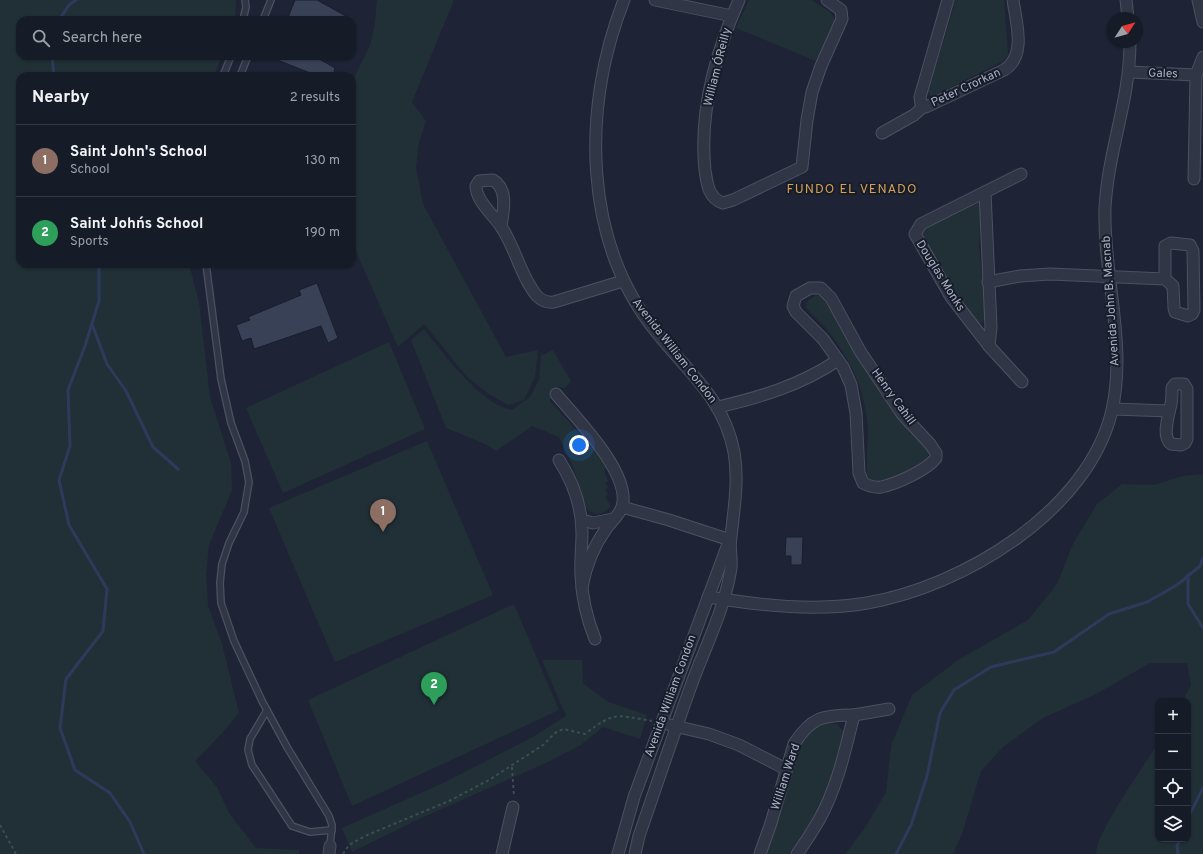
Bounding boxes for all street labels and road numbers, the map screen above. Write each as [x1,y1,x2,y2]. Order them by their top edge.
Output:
street label: William O´Reilly [700,26,735,108]
street label: Peter Crorkan [929,65,1003,111]
street label: Gales [1148,65,1178,83]
street label: Avenida John B. Macnab [1098,235,1124,367]
street label: Douglas Monks [912,237,968,315]
street label: Avenida William Condon [628,295,720,407]
street label: Henry Cahill [867,366,919,428]
street label: Avenida William Condon [641,633,701,759]
street label: William Ward [768,742,804,812]

